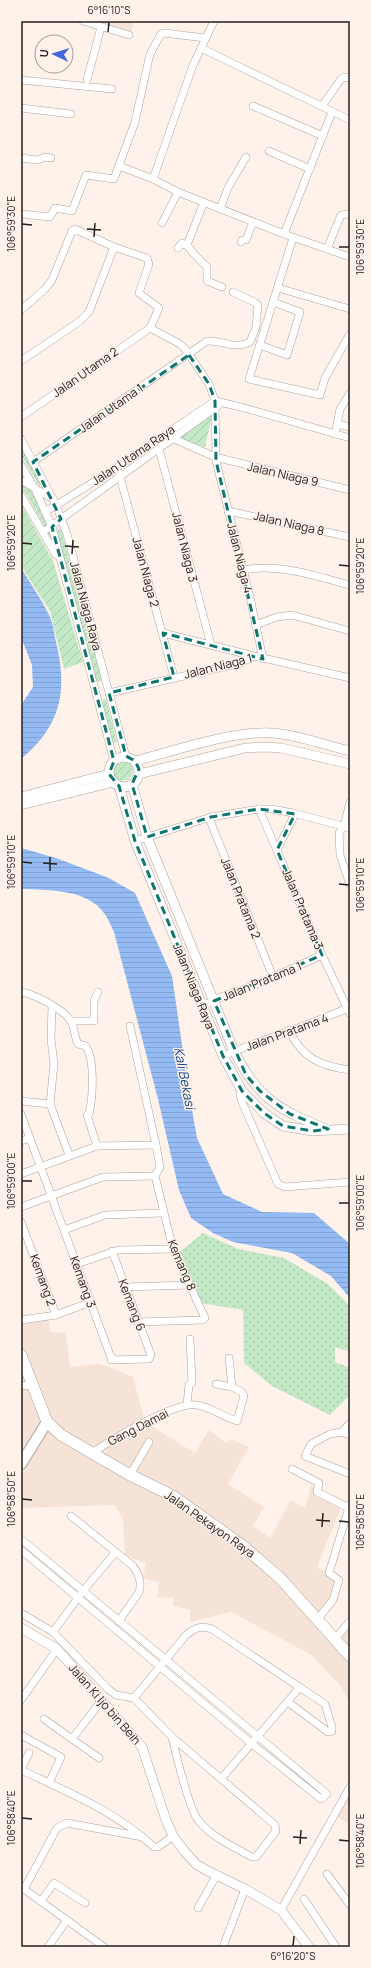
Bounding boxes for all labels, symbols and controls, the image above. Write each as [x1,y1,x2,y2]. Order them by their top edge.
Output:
text: 6°16'10"S [87,3,131,17]
north arrow [34,34,74,74]
text: U [36,49,51,58]
text: 106°59'30"E [4,196,18,252]
text: 106°59'30"E [353,219,367,275]
street label: Jalan Utama 2 [49,343,122,401]
street label: Jalan Utama 1 [75,380,147,436]
street label: Jalan Utama Raya [88,421,178,489]
street label: Jalan Niaga 9 [246,458,320,490]
street label: Jalan Niaga 8 [252,507,326,539]
street label: Jalan Niaga 3 [168,510,202,584]
text: 106°59'20"E [4,515,18,571]
street label: Jalan Niaga 4 [223,521,257,595]
street label: Jalan Niaga 2 [128,535,164,609]
text: 106°59'20"E [353,538,367,594]
street label: Jalan Niaga Raya [66,560,106,652]
street label: Jalan Niaga 1 [182,649,254,683]
text: 106°59'10"E [4,834,18,889]
street label: Jalan Pratama 2 [217,855,265,942]
text: 106°59'10"E [353,857,367,912]
street label: Jalan Pratama 3 [278,866,328,952]
street label: Jalan Niaga Raya [169,940,219,1032]
street label: Jalan Pratama 1 [220,957,304,1005]
street label: Jalan Pratama 4 [243,1009,331,1055]
water label: Kali Bekasi [170,1045,200,1112]
text: 106°59'00"E [4,1152,18,1209]
text: 106°59'00"E [353,1174,367,1231]
street label: Kemang 8 [164,1237,200,1293]
street label: Kemang 2 [26,1252,60,1308]
street label: Kemang 3 [66,1254,100,1310]
street label: Kemang 6 [114,1277,150,1333]
street label: Gang Damai [105,1404,171,1450]
text: 106°58'50"E [4,1471,18,1527]
street label: Jalan Pekayon Raya [161,1486,259,1562]
text: 106°58'50"E [353,1494,367,1550]
street label: Jalan Ki Ijo bin Beih [65,1660,145,1748]
text: 106°58'40"E [4,1790,18,1845]
text: 106°58'40"E [353,1813,367,1868]
text: 6°16'20"S [271,1949,315,1963]

